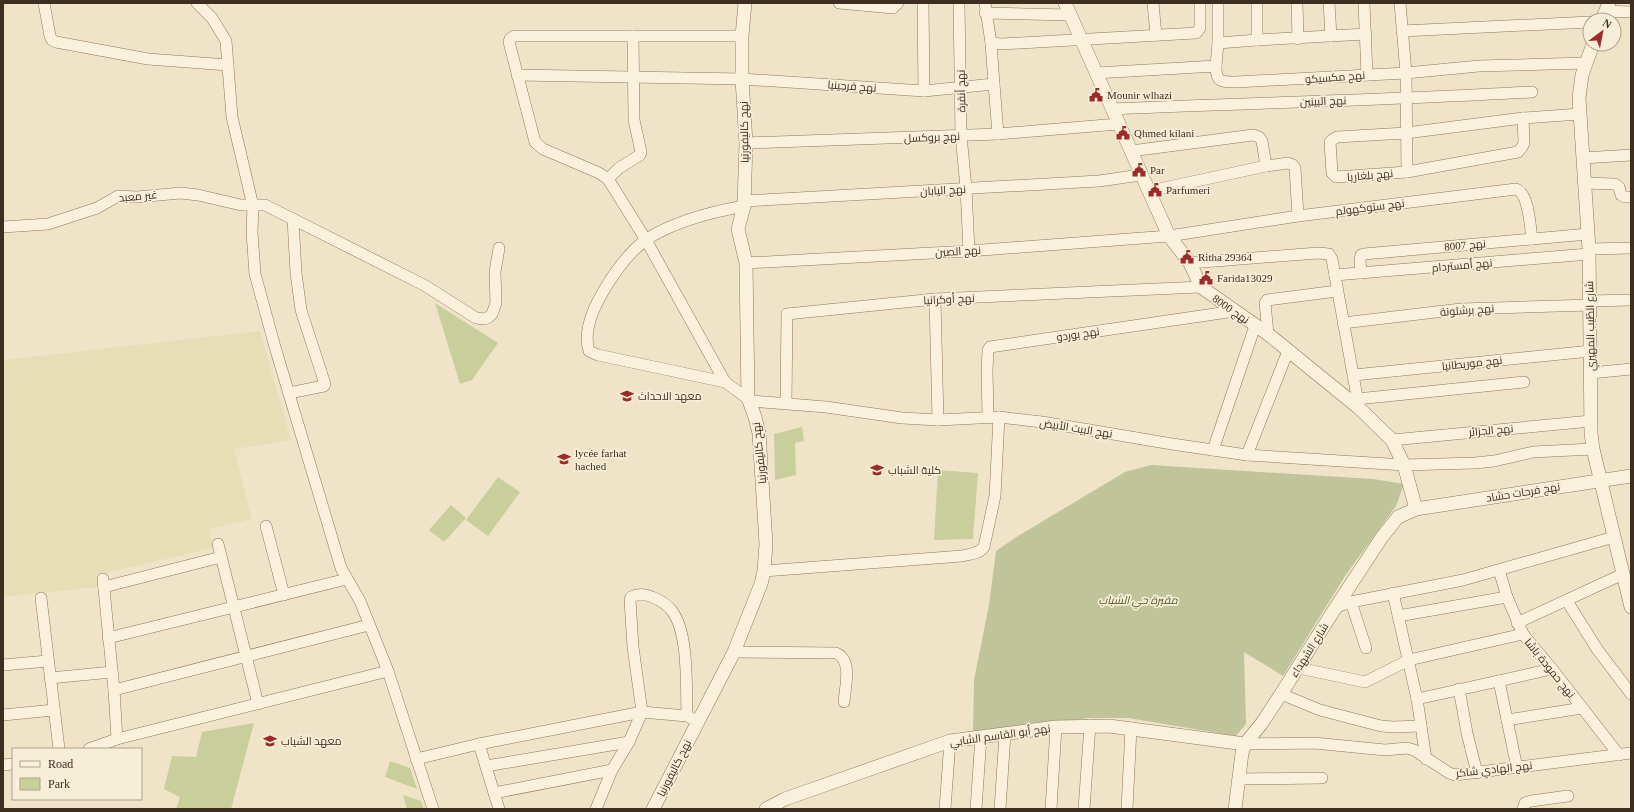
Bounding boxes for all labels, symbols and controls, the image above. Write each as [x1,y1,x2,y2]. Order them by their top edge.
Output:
north arrow [1582,12,1622,52]
text: N [1601,16,1614,31]
street label: نهج مكسيكو [1304,69,1366,87]
street label: نهج أنقرة [954,70,969,112]
street label: نهج فرجينيا [827,78,877,96]
public building icon: Mounir wlhazi [1088,87,1104,103]
place label: Mounir wlhazi [1107,89,1172,101]
street label: نهج البينين [1300,94,1347,110]
street label: نهح كاليفورنيا [737,101,753,163]
public building icon: Qhmed kilani [1115,125,1131,141]
place label: Qhmed kilani [1134,127,1194,139]
street label: نهج بروكسل [904,130,960,146]
public building icon: Par [1131,162,1147,178]
place label: Par [1150,164,1165,176]
street label: نهج بلغاريا [1346,167,1394,185]
public building icon: Parfumeri [1147,182,1163,198]
street label: نهج اليابان [920,183,966,199]
place label: Parfumeri [1166,184,1210,196]
street label: غير معبد [118,188,158,205]
street label: نهج ستوكهولم [1335,197,1405,219]
street label: نهج 8007 [1444,237,1487,255]
street label: نهج الصين [935,244,982,260]
public building icon: Ritha 29364 [1179,249,1195,265]
place label: Ritha 29364 [1198,251,1253,263]
street label: نهج أمستردام [1431,255,1493,276]
public building icon: Farida13029 [1198,270,1214,286]
place label: Farida13029 [1217,272,1273,284]
street label: شارع الطّيب المهيري [1583,281,1600,371]
street label: نهج أوكرانيا [923,291,975,308]
street label: نهج 8000 [1209,292,1252,328]
street label: نهج برشلونة [1440,302,1495,320]
street label: نهج بوردو [1056,325,1101,345]
street label: نهج موريطانيا [1441,354,1503,374]
school or university icon: معهد الاحداث [619,388,635,404]
place label: معهد الاحداث [638,390,702,403]
street label: نهج البيت الأبيض [1038,416,1113,442]
street label: نهح كاليفورنيا [750,421,770,484]
street label: نهج الجزائر [1467,422,1514,440]
place label: lycée farhat hached [575,447,627,472]
school or university icon: lycée farhat hached [556,451,572,467]
school or university icon: كلية الشباب [869,462,885,478]
place label: كلية الشباب [888,464,941,476]
street label: نهج فرحات حشاد [1485,480,1561,506]
park label: مقبرة حي الشباب [1099,594,1178,609]
street label: شارع الشهداء [1288,621,1332,680]
street label: نهج حمودة باشا [1521,636,1578,701]
street label: نهج أبو القاسم الشابي [949,721,1052,751]
school or university icon: معهد الشياب [262,733,278,749]
place label: معهد الشياب [281,735,342,748]
street label: نهح كاليفورنيا [655,738,695,799]
legend [12,748,142,800]
text: Road [48,757,73,771]
street label: نهج الهادي شاكر [1454,759,1533,782]
text: Park [48,777,70,791]

